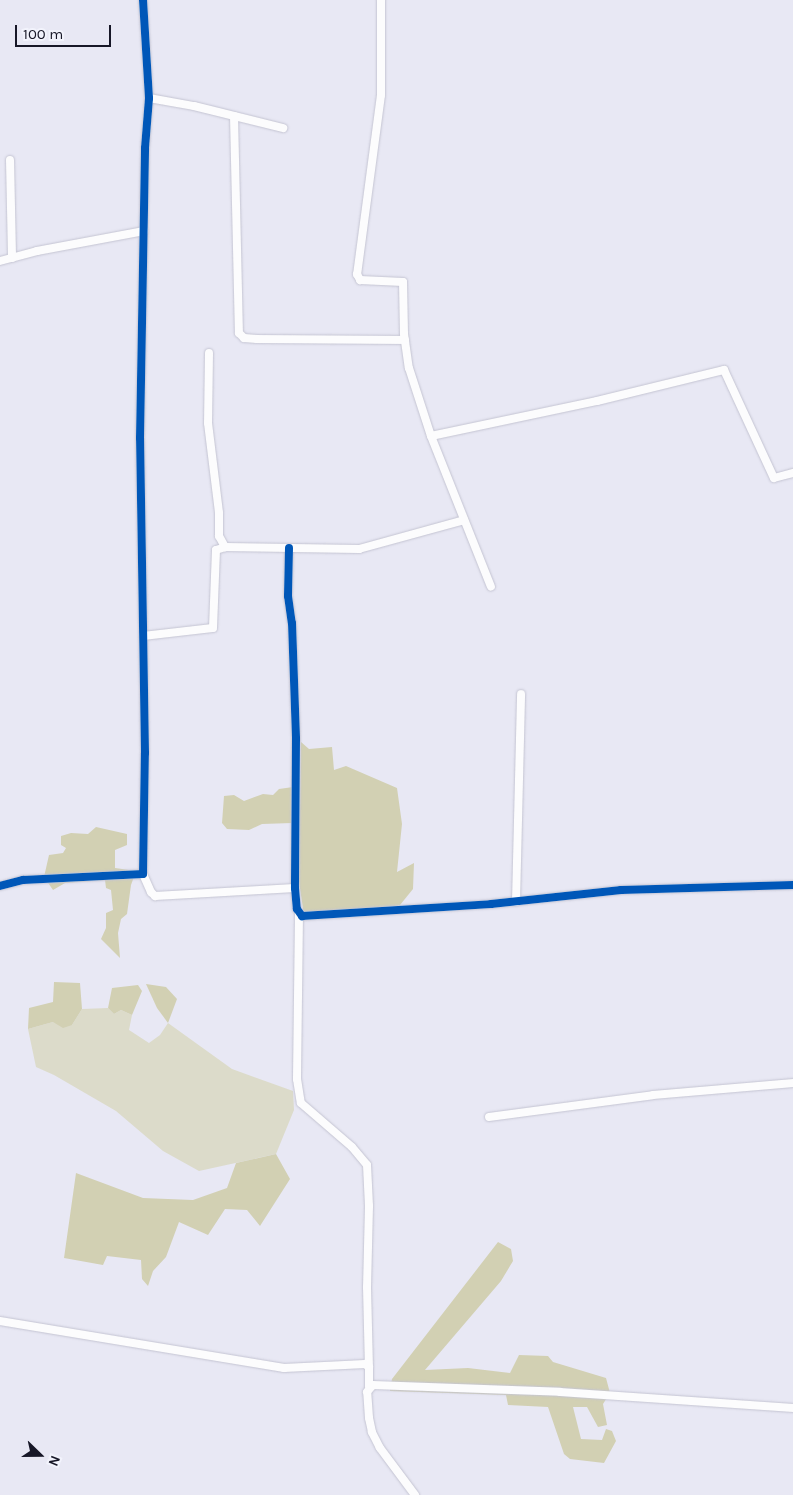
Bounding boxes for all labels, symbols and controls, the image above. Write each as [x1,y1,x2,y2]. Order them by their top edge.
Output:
scale bar [18,15,114,47]
text: 100 m [23,25,63,43]
north arrow [15,1430,65,1480]
text: N [45,1453,64,1469]

